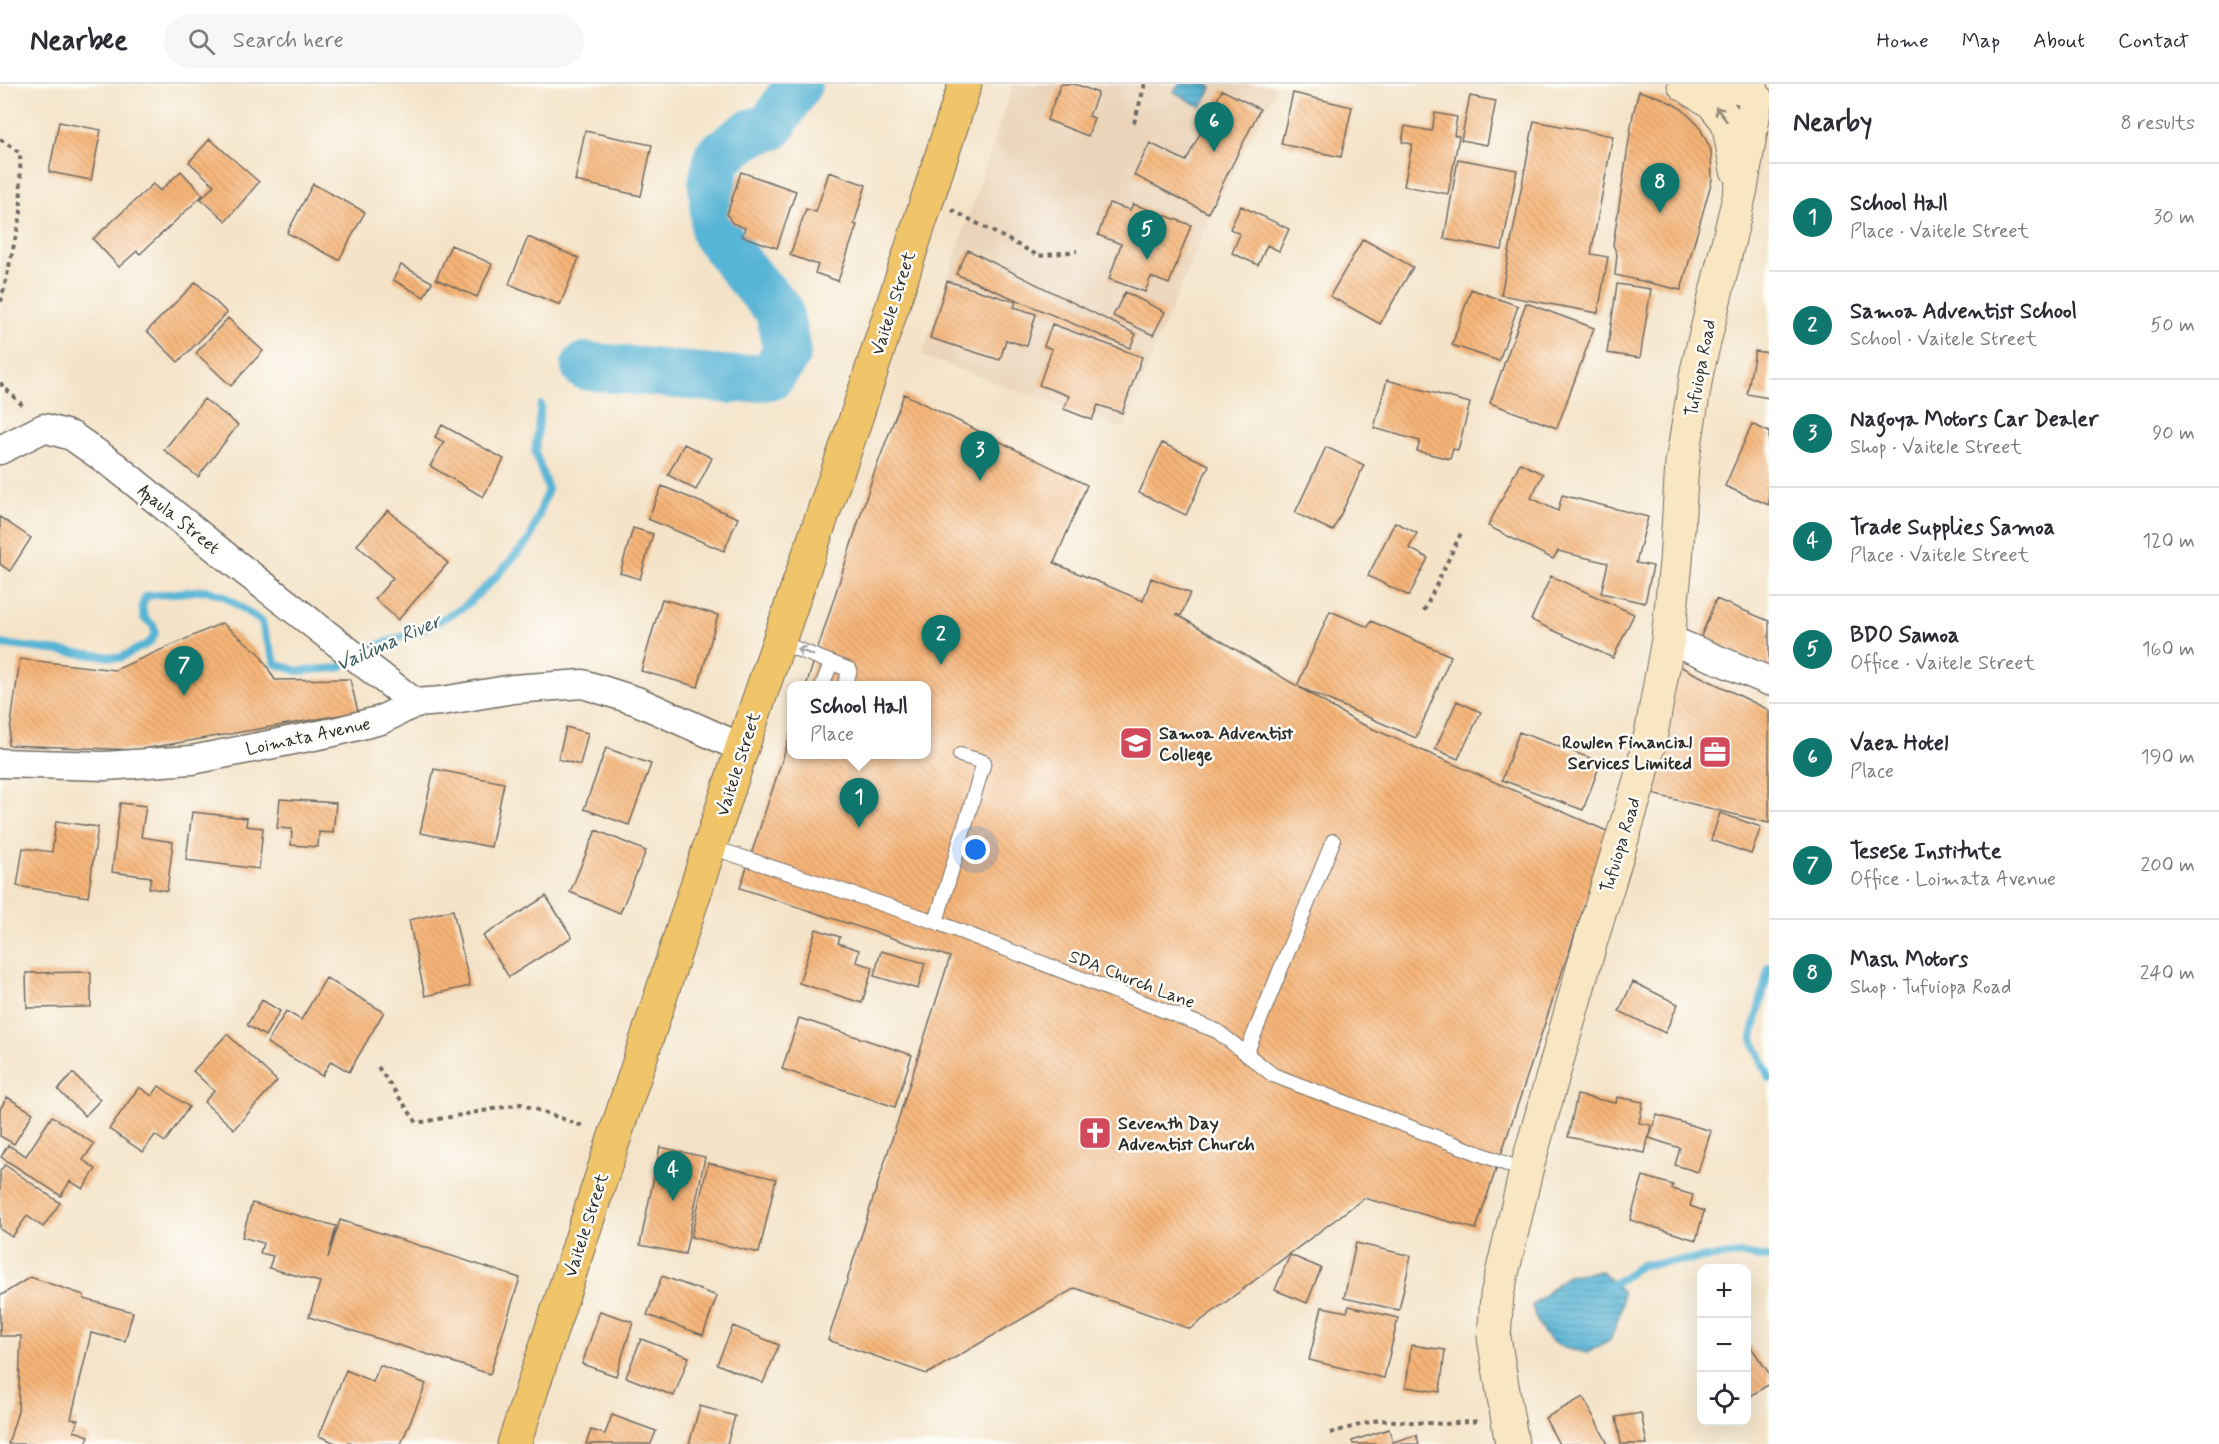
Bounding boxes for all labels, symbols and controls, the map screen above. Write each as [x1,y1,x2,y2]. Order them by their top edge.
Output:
search box [164,14,584,68]
text: Nearbee [30,23,128,60]
icon: search [185,25,218,58]
text: Search here [233,27,344,55]
text: Home [1877,27,1929,55]
text: Map [1962,27,2000,55]
text: About [2033,27,2085,55]
text: Contact [2118,27,2189,55]
pin: 6 [1194,103,1234,152]
one-way arrow [1714,106,1727,122]
text: Nearby [1793,106,1872,140]
text: 8 results [2121,110,2195,137]
pin: 8 [1640,164,1680,213]
text: School Hall [1850,190,1948,218]
text: 1 [1808,204,1817,231]
text: 30 m [2153,204,2195,231]
pin: 5 [1128,210,1166,260]
text: Place · Vaitele Street [1850,218,2029,245]
street label: Vaitele Street [866,248,922,358]
text: Samoa Adventist School [1850,298,2077,326]
text: 2 [1808,312,1817,339]
text: 50 m [2150,312,2195,339]
street label: Tufuiopa Road [1680,318,1722,419]
text: School · Vaitele Street [1850,326,2037,353]
text: Nagoya Motors Car Dealer [1850,406,2098,434]
text: 3 [1808,420,1817,447]
text: 90 m [2152,420,2195,447]
pin: 3 [960,432,1000,481]
text: Shop · Vaitele Street [1850,434,2022,461]
street label: Apaula Street [132,479,225,561]
text: Trade Supplies Samoa [1850,514,2055,542]
text: 4 [1807,528,1818,555]
text: 120 m [2142,528,2195,555]
text: Place · Vaitele Street [1850,542,2029,569]
water label: Vailima River [332,607,448,679]
pin: 2 [922,616,960,665]
text: BDO Samoa [1850,622,1959,650]
text: 5 [1807,636,1819,663]
text: 160 m [2142,636,2195,663]
pin: 7 [164,646,204,696]
one-way arrow [796,646,815,657]
text: Office · Vaitele Street [1850,650,2035,677]
popup [787,681,931,759]
text: School Hall [810,693,908,721]
street label: Vaitele Street [711,709,767,819]
street label: Loimata Avenue [244,712,373,762]
text: Place [810,721,854,748]
place label: Samoa Adventist College [1159,722,1294,767]
school or university icon: Samoa Adventist College [1118,725,1154,761]
text: Vaea Hotel [1850,730,1948,758]
place label: Rowlen Financial Services Limited [1562,731,1692,776]
office icon: Rowlen Financial Services Limited [1697,734,1733,770]
text: 6 [1807,744,1818,771]
text: 190 m [2141,744,2195,771]
text: Place [1850,758,1894,785]
pin: 1 [840,778,878,828]
street label: Tufuiopa Road [1595,795,1647,896]
your location [961,835,990,864]
text: Tesese Institute [1850,838,2002,866]
text: 7 [1806,852,1819,879]
text: 200 m [2140,852,2195,879]
text: Office · Loimata Avenue [1850,866,2056,893]
street label: SDA Church Lane [1065,945,1198,1015]
text: Mash Motors [1850,946,1968,974]
text: 8 [1807,960,1818,987]
text: 240 m [2140,960,2195,987]
text: Shop · Tufuiopa Road [1850,974,2011,1001]
place label: Seventh Day Adventist Church [1118,1112,1255,1157]
church icon: Seventh Day Adventist Church [1077,1115,1113,1151]
pin: 4 [654,1152,692,1201]
street label: Vaitele Street [559,1170,615,1280]
map controls [1697,1264,1751,1426]
button: + [1697,1264,1751,1318]
button: − [1697,1318,1751,1372]
button: locate [1697,1372,1751,1426]

